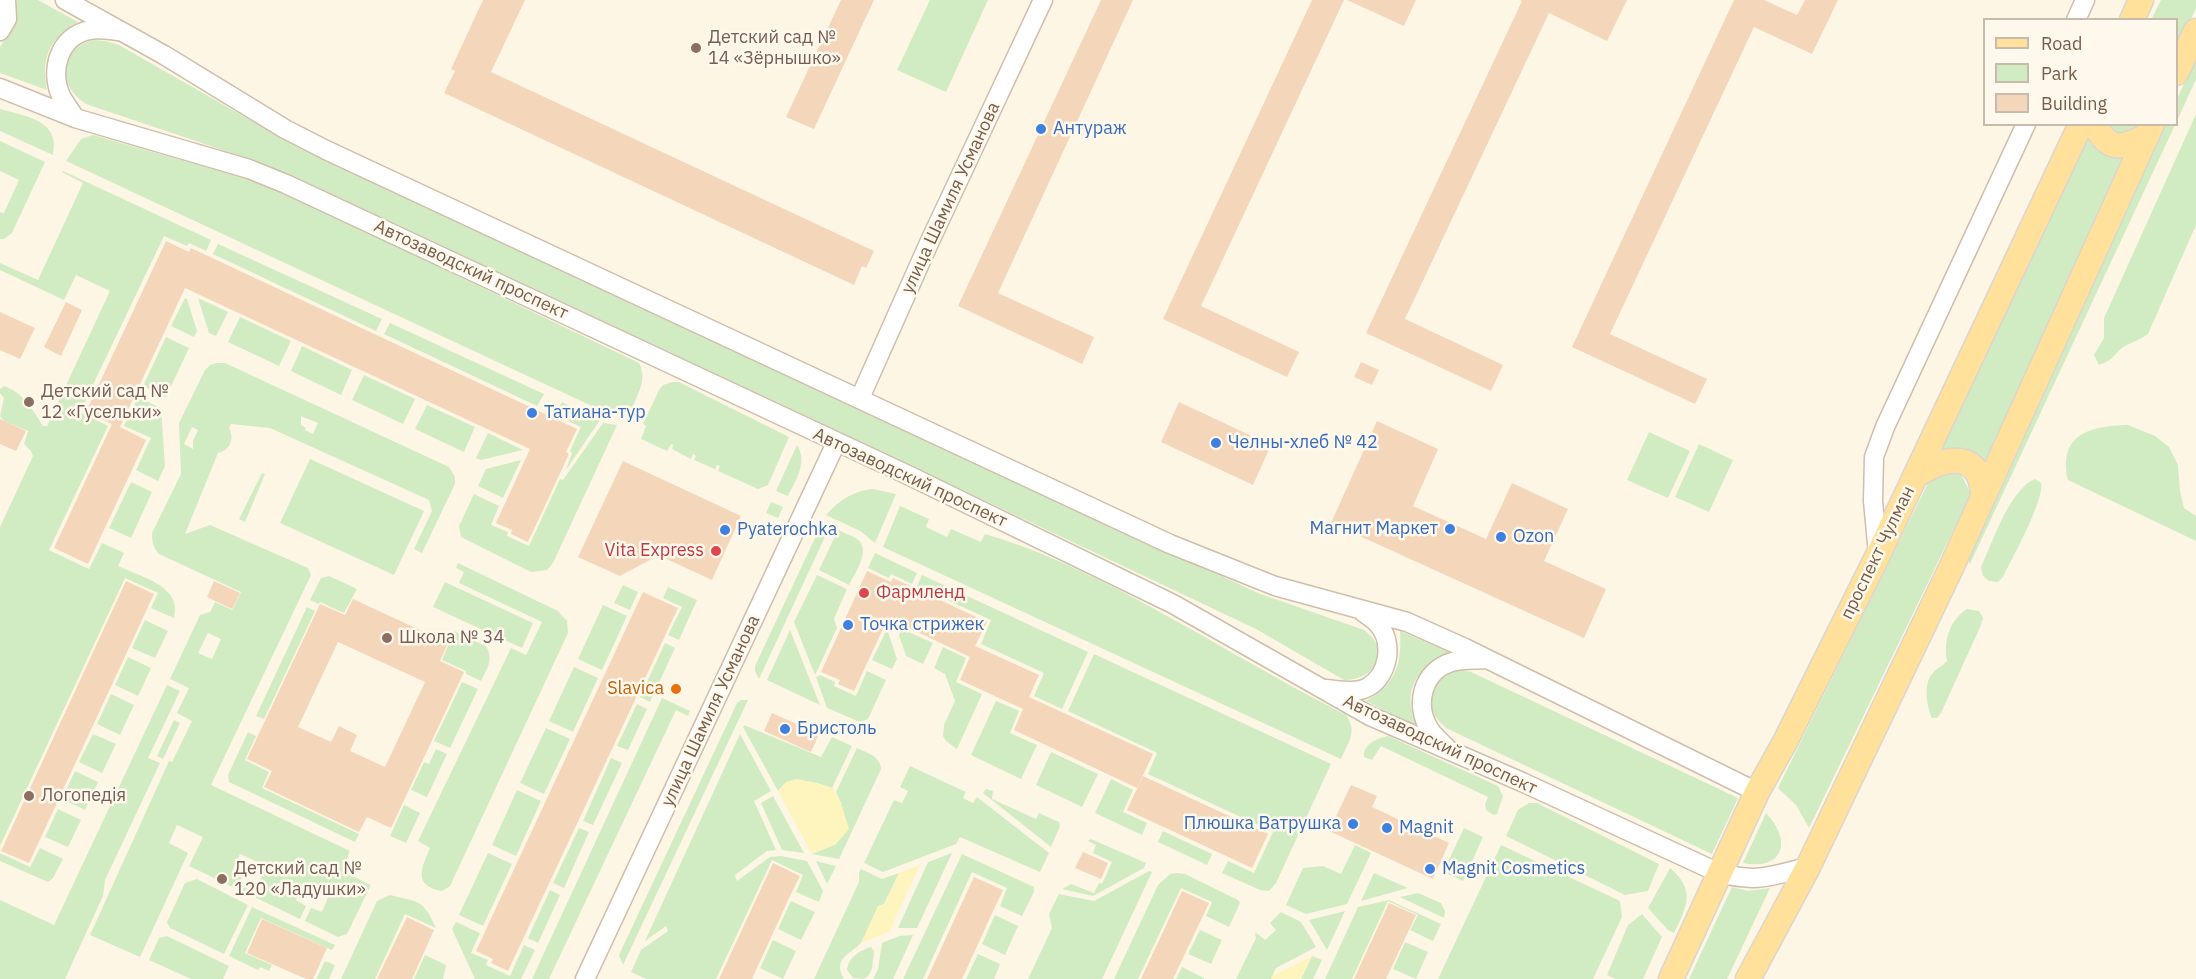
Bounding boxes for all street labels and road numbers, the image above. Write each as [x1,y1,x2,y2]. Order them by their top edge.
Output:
street label: улица Шамиля Усманова [897,99,1005,297]
street label: Автозаводский проспект [370,215,572,325]
street label: Автозаводский проспект [809,423,1011,533]
street label: проспект Чулман [1836,483,1920,623]
street label: улица Шамиля Усманова [657,612,765,810]
street label: Автозаводский проспект [1339,690,1541,800]

